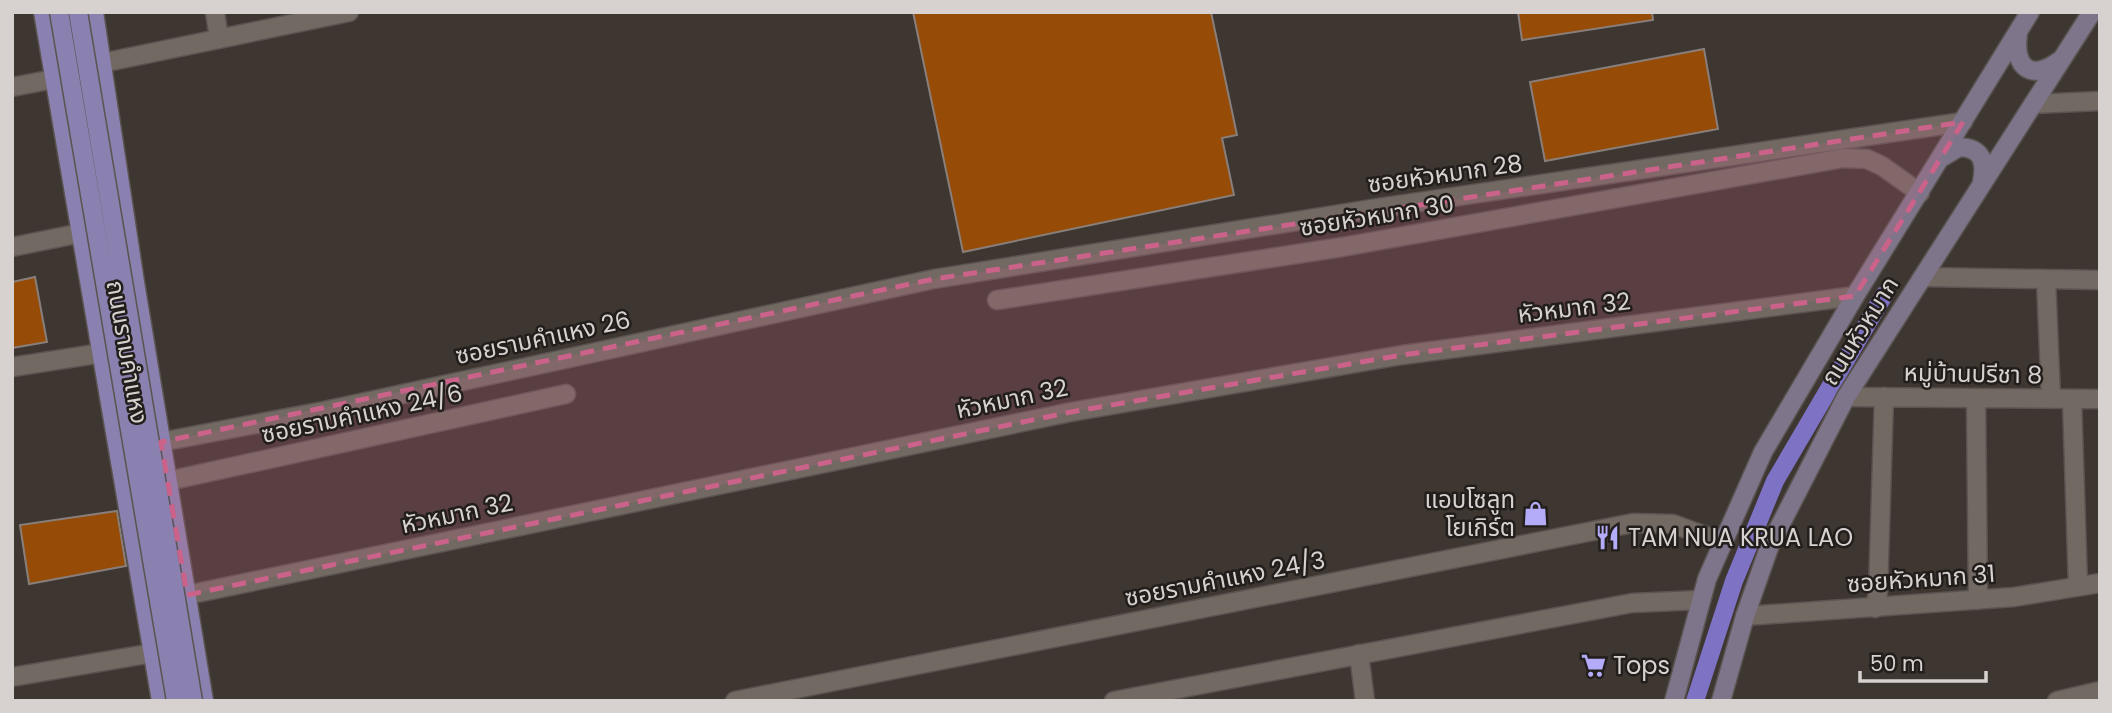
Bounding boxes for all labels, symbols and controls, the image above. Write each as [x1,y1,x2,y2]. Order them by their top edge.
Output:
street label: ซอยหัวหมาก 28 [1366,146,1524,201]
street label: ซอยหัวหมาก 30 [1297,187,1456,244]
street label: ถนนหัวหมาก [1813,270,1906,392]
street label: ถนนรามคำแหง [99,278,156,426]
street label: หัวหมาก 32 [1516,284,1632,331]
street label: ซอยรามคำแหง 26 [452,303,633,372]
street label: หมู่บ้านปรีชา 8 [1903,356,2043,391]
street label: หัวหมาก 32 [953,371,1071,426]
street label: ซอยรามคำแหง 24/6 [258,376,465,451]
place label: แอบโซลูท โยเกิร์ต [1425,483,1515,544]
street label: หัวหมาก 32 [398,486,516,541]
shop icon: แอบโซลูท โยเกิร์ต [1521,500,1549,528]
place label: TAM NUA KRUA LAO [1628,521,1853,554]
restaurant icon: TAM NUA KRUA LAO [1594,524,1622,552]
street label: ซอยรามคำแหง 24/3 [1122,543,1328,614]
street label: ซอยหัวหมาก 31 [1846,557,1996,600]
scale bar [1860,640,1986,684]
place label: Tops [1613,649,1670,682]
text: 50 m [1870,649,1924,678]
supermarket icon: Tops [1579,652,1607,680]

